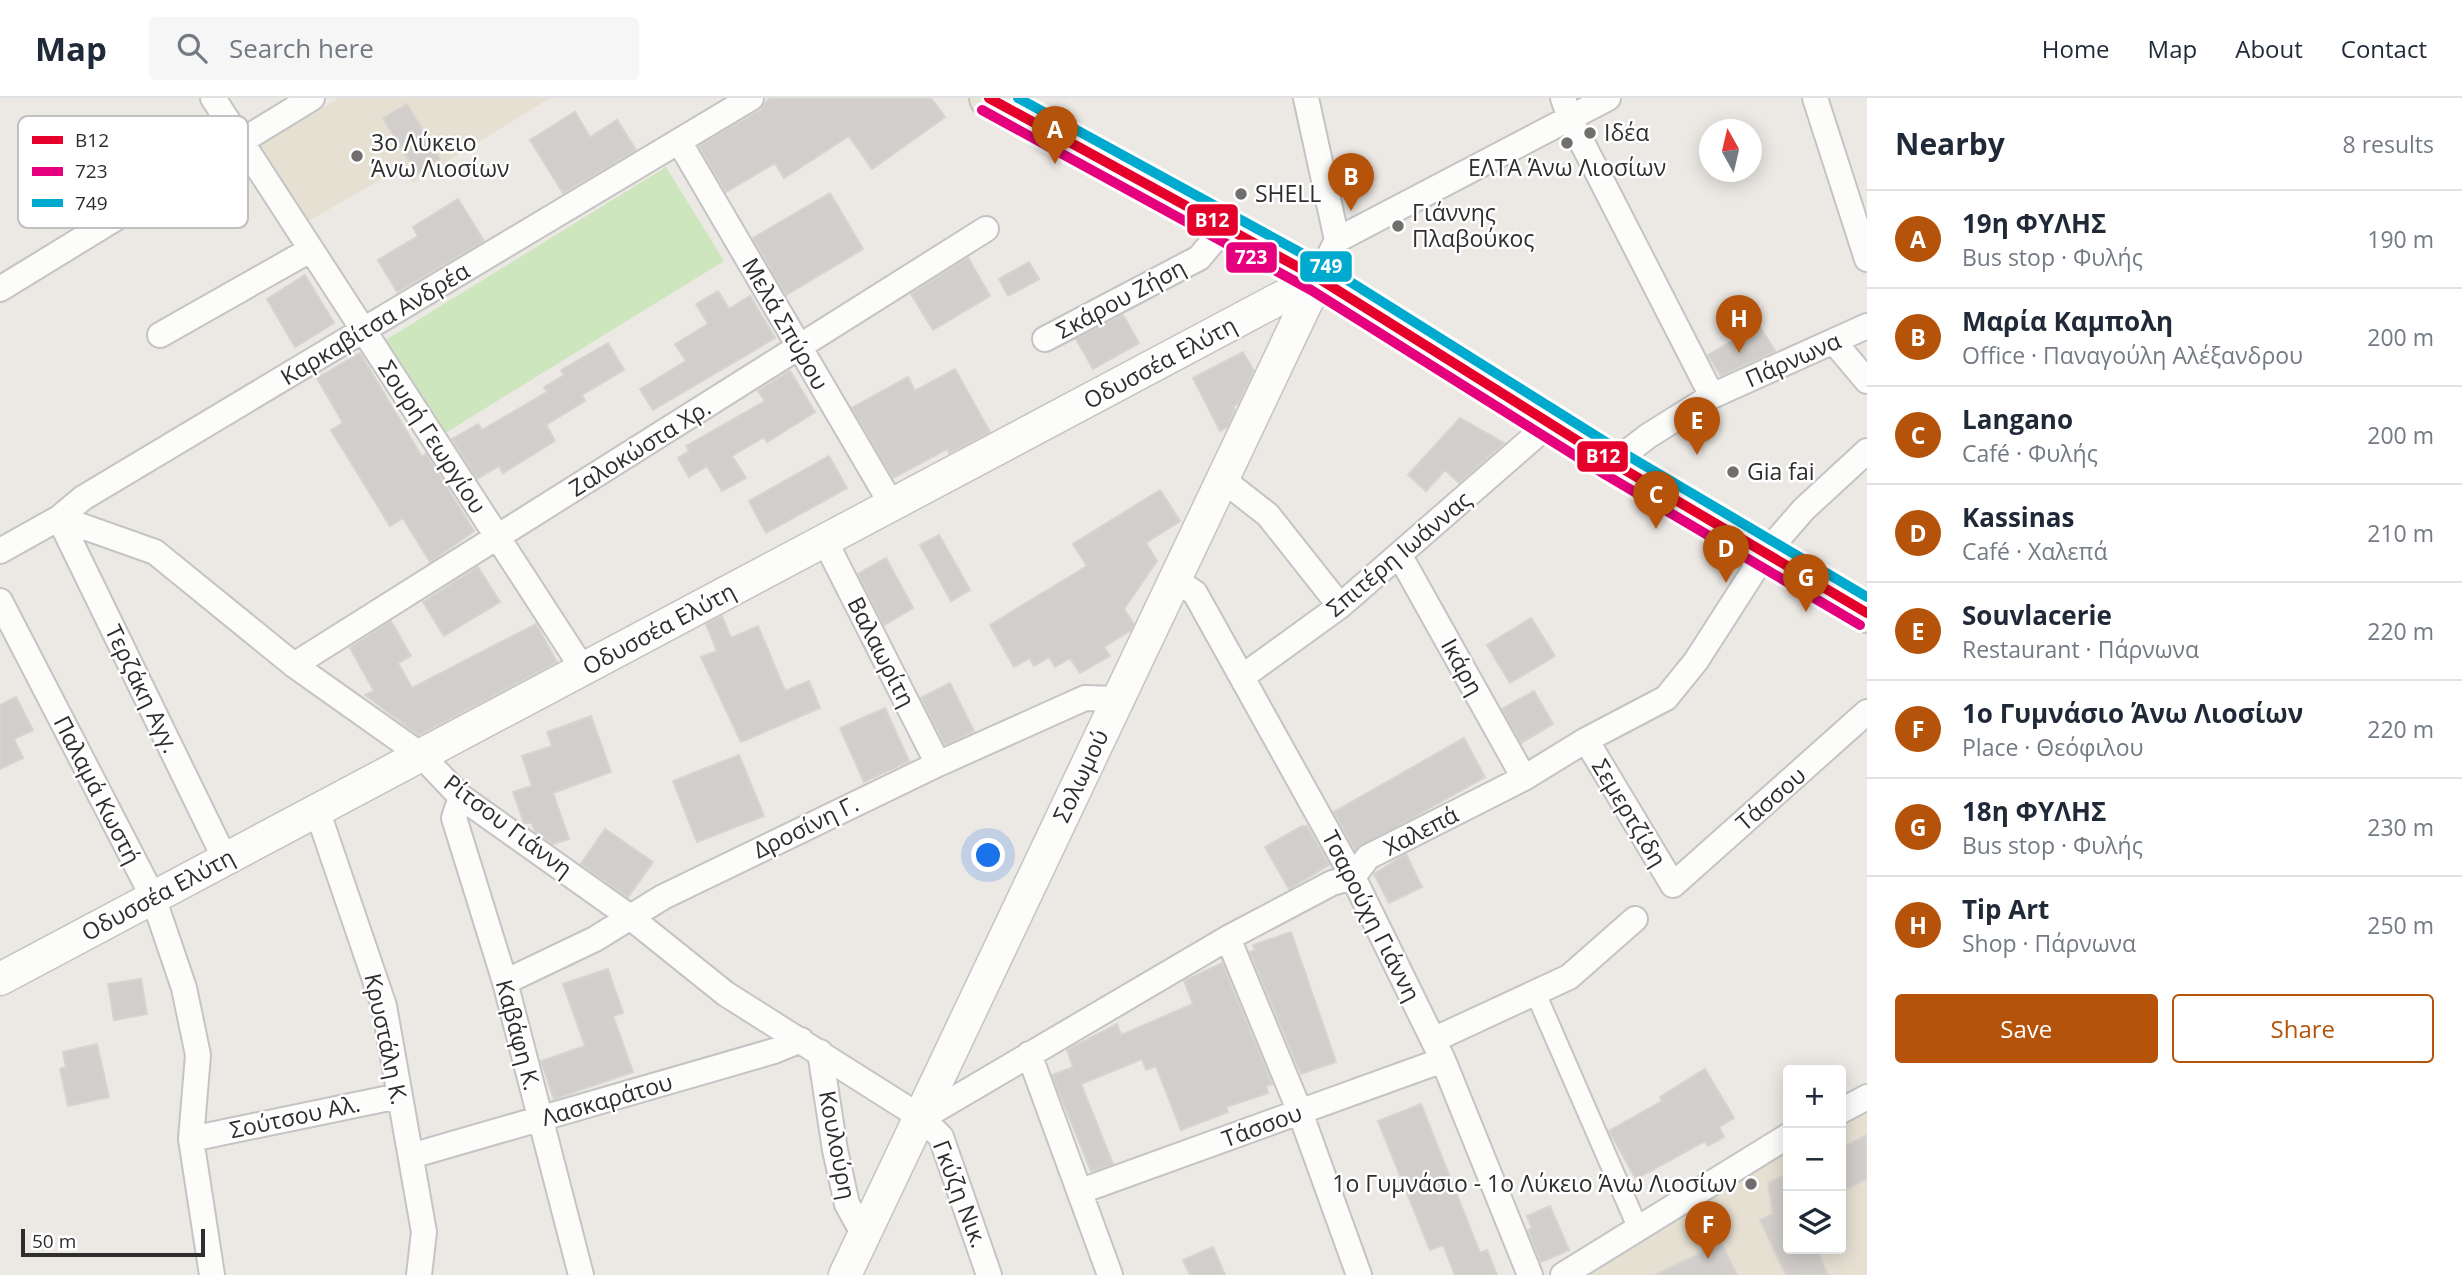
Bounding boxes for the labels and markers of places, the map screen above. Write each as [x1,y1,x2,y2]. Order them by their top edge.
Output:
pin: A [1032,106,1078,164]
place label: Ιδέα [1604,116,1649,148]
marker: Ιδέα [1582,125,1598,141]
place label: 3ο Λύκειο Άνω Λιοσίων [371,126,509,184]
marker: ΕΛΤΑ Άνω Λιοσίων [1559,135,1575,151]
marker: 3ο Λύκειο Άνω Λιοσίων [349,148,365,164]
place label: ΕΛΤΑ Άνω Λιοσίων [1468,151,1666,183]
pin: B [1328,153,1374,211]
place label: SHELL [1255,177,1321,209]
marker: SHELL [1233,186,1249,202]
place label: Γιάννης Πλαβούκος [1412,196,1534,254]
marker: Γιάννης Πλαβούκος [1390,218,1406,234]
pin: H [1716,295,1762,353]
pin: E [1674,397,1720,455]
place label: Gia fai [1747,455,1815,487]
marker: Gia fai [1725,464,1741,480]
pin: C [1633,471,1679,529]
pin: D [1703,525,1749,583]
pin: G [1783,554,1829,612]
place label: 1ο Γυμνάσιο - 1ο Λύκειο Άνω Λιοσίων [1332,1167,1737,1199]
marker: 1ο Γυμνάσιο - 1ο Λύκειο Άνω Λιοσίων [1743,1176,1759,1192]
pin: F [1685,1201,1731,1259]

